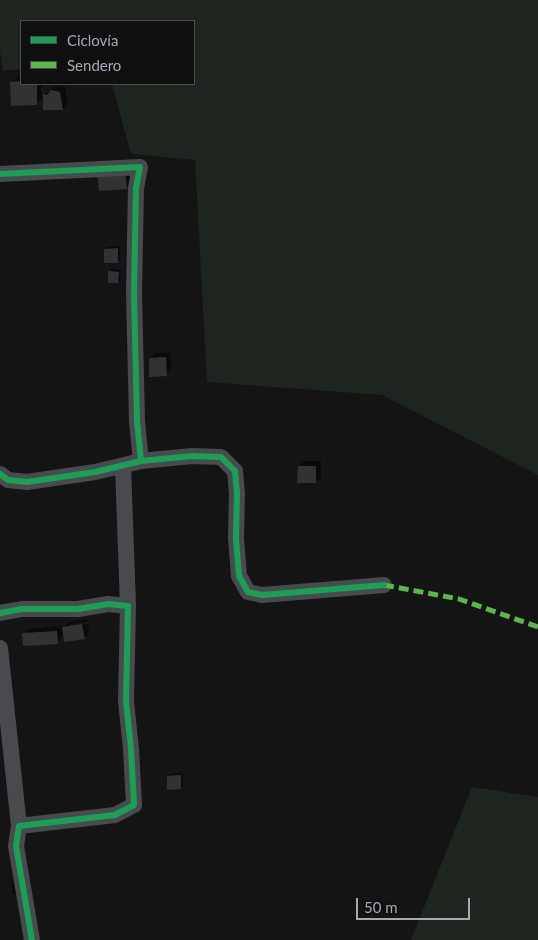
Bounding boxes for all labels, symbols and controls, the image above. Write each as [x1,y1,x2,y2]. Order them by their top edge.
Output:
legend [20,20,195,85]
text: Ciclovía [67,31,118,49]
text: Sendero [67,56,121,74]
scale bar [358,888,472,920]
text: 50 m [364,898,398,916]

